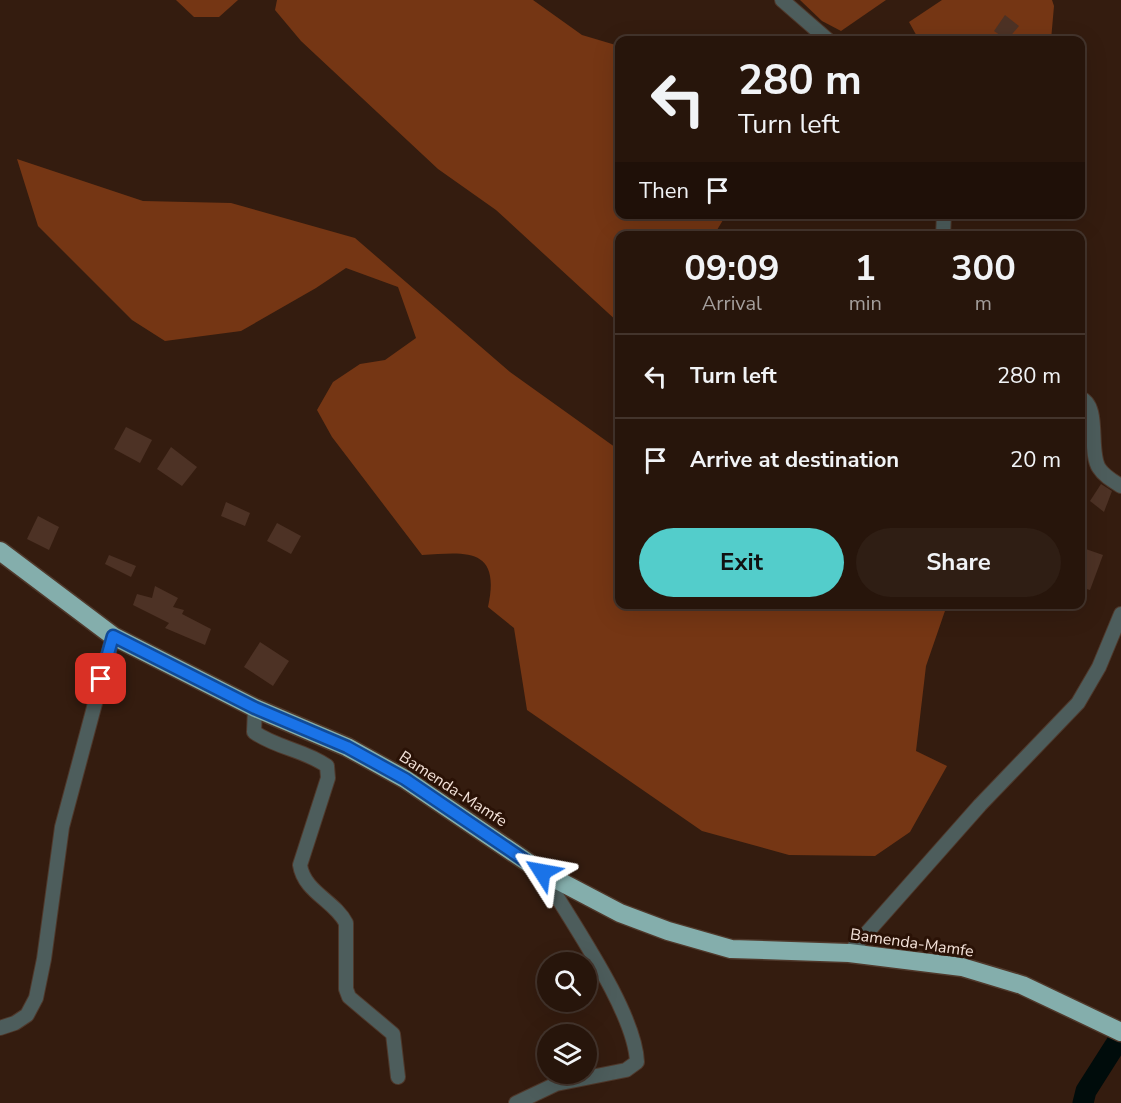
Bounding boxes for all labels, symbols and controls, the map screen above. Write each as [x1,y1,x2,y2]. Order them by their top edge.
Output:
text: 280 m [738,52,862,109]
icon: left [639,60,717,138]
text: Turn left [738,106,839,143]
icon: arrive [701,174,734,207]
text: Then [639,176,689,206]
text: 09:09 [684,244,780,293]
text: 1 [854,244,876,293]
text: 300 [951,244,1016,293]
text: Arrival [702,290,762,317]
text: min [849,290,882,317]
text: m [975,290,992,317]
icon: left [639,360,672,393]
text: Turn left [690,361,777,391]
text: 280 m [997,361,1061,391]
icon: arrive [639,444,672,477]
text: Arrive at destination [690,445,899,475]
text: 20 m [1010,445,1061,475]
button: Exit [639,528,844,597]
button: Share [856,528,1061,597]
pin [75,653,126,704]
icon: arrive [84,662,117,695]
street label: Bamenda-Mamfe [395,746,511,832]
position arrow [510,840,574,904]
street label: Bamenda-Mamfe [849,923,975,963]
map controls [537,952,597,1084]
button: search [537,952,597,1012]
button: layers [537,1024,597,1084]

